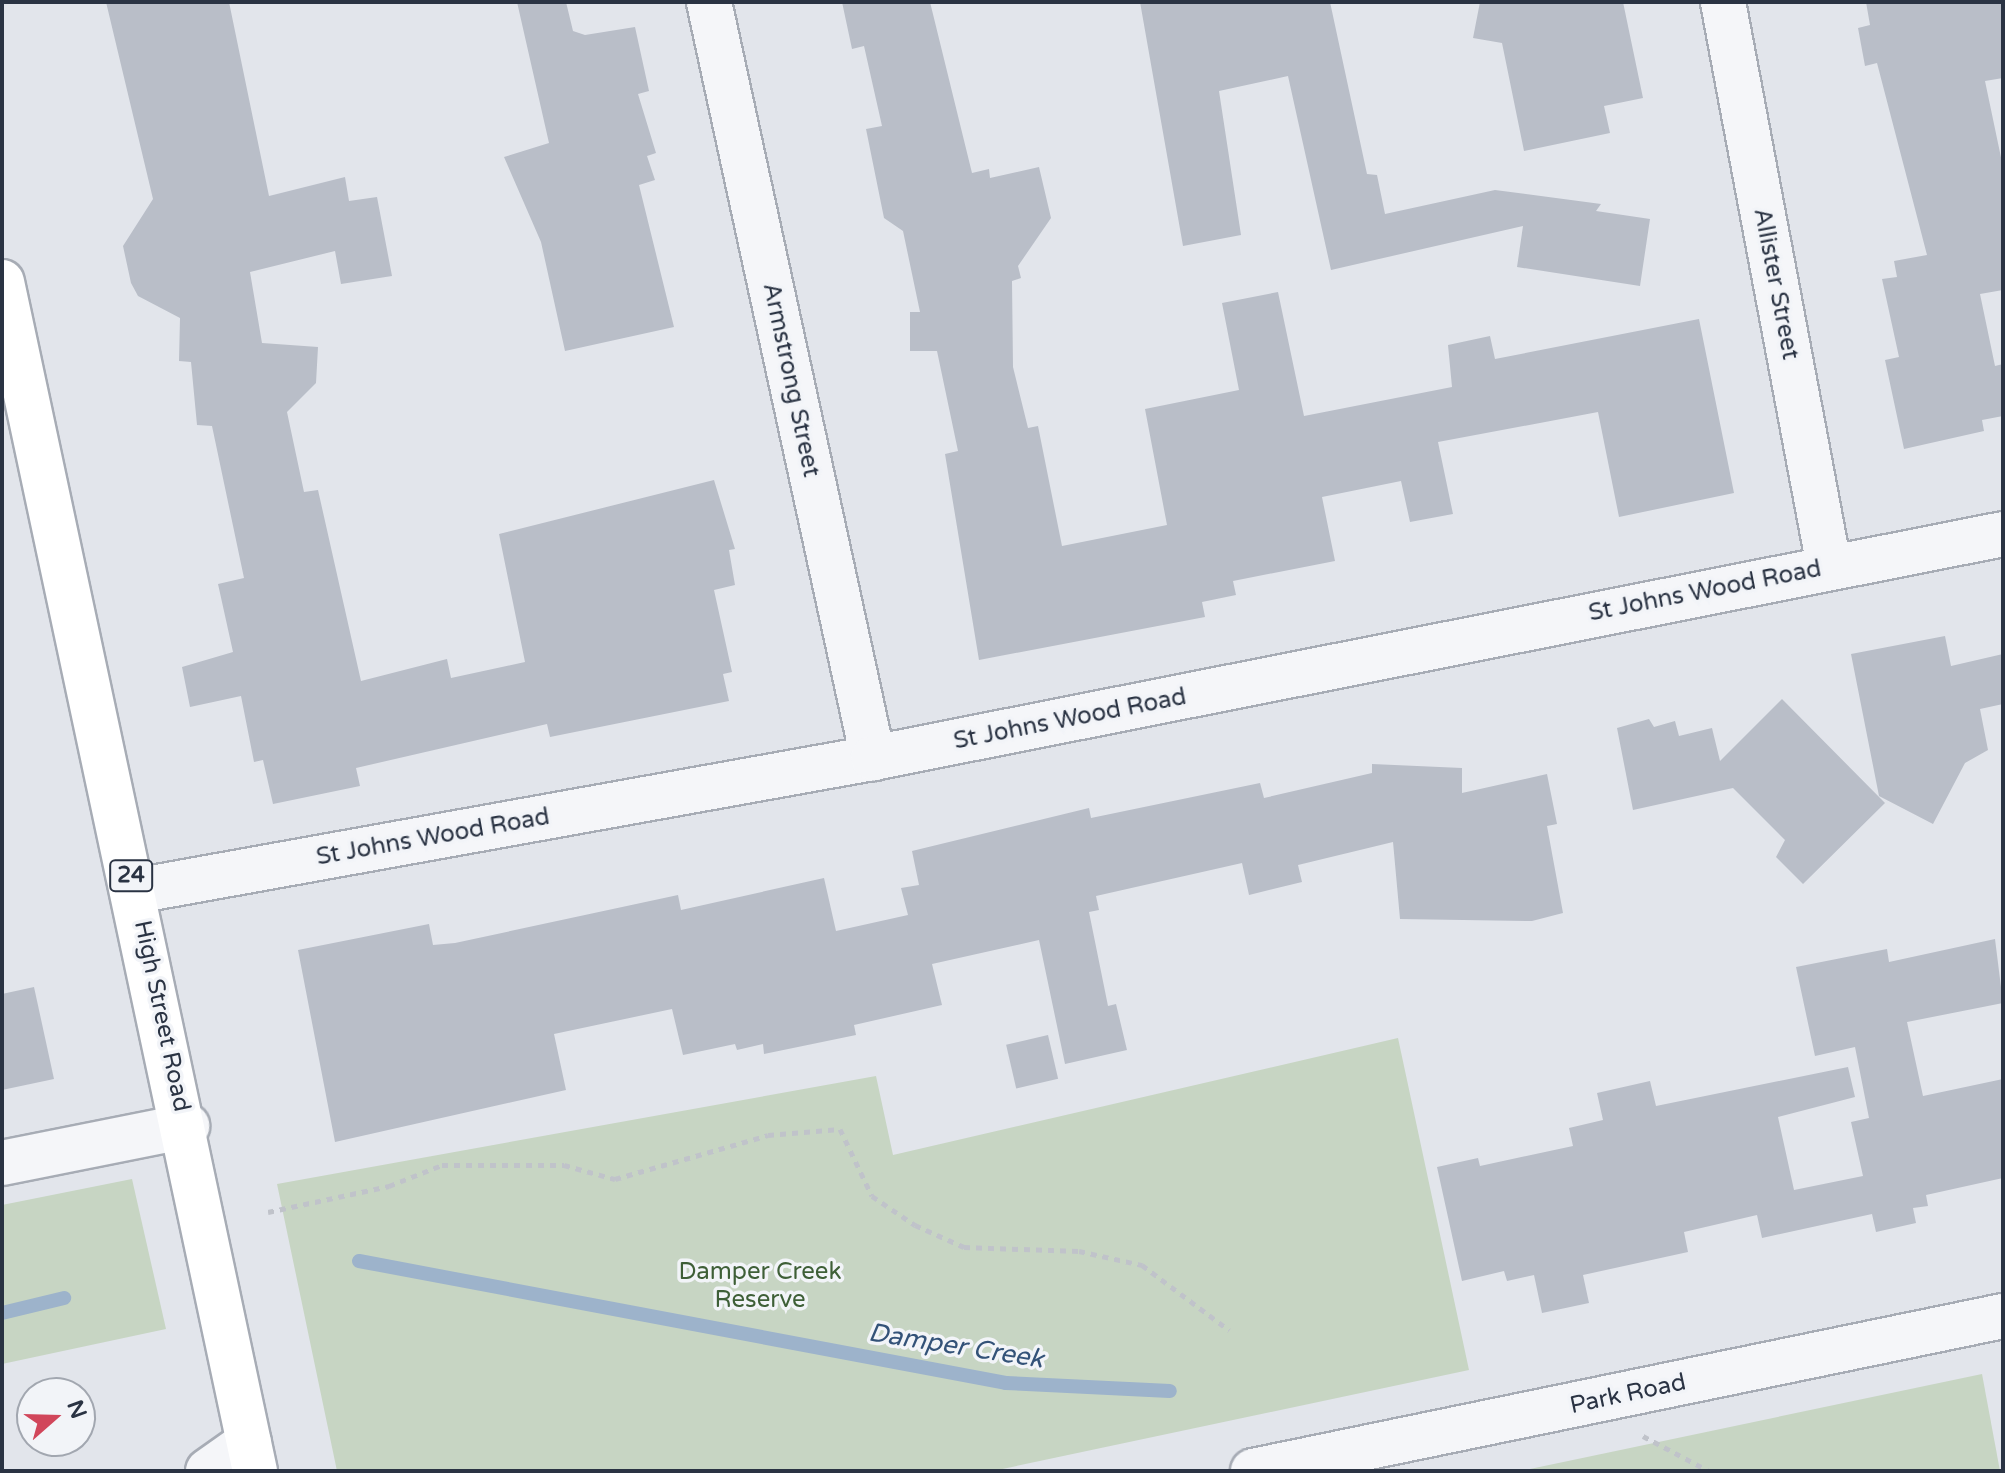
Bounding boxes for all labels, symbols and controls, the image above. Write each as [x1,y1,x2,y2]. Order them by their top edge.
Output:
street label: Allister Street [1747,206,1805,362]
street label: Armstrong Street [756,280,826,480]
street label: St Johns Wood Road [1586,554,1824,628]
street label: St Johns Wood Road [951,682,1189,756]
street label: St Johns Wood Road [314,802,552,872]
road number: 24 [109,858,153,894]
street label: High Street Road [128,918,196,1114]
park label: Damper Creek Reserve [678,1258,842,1314]
water label: Damper Creek [866,1317,1046,1375]
street label: Park Road [1567,1368,1689,1420]
north arrow [16,1377,96,1457]
text: N [61,1397,92,1422]

